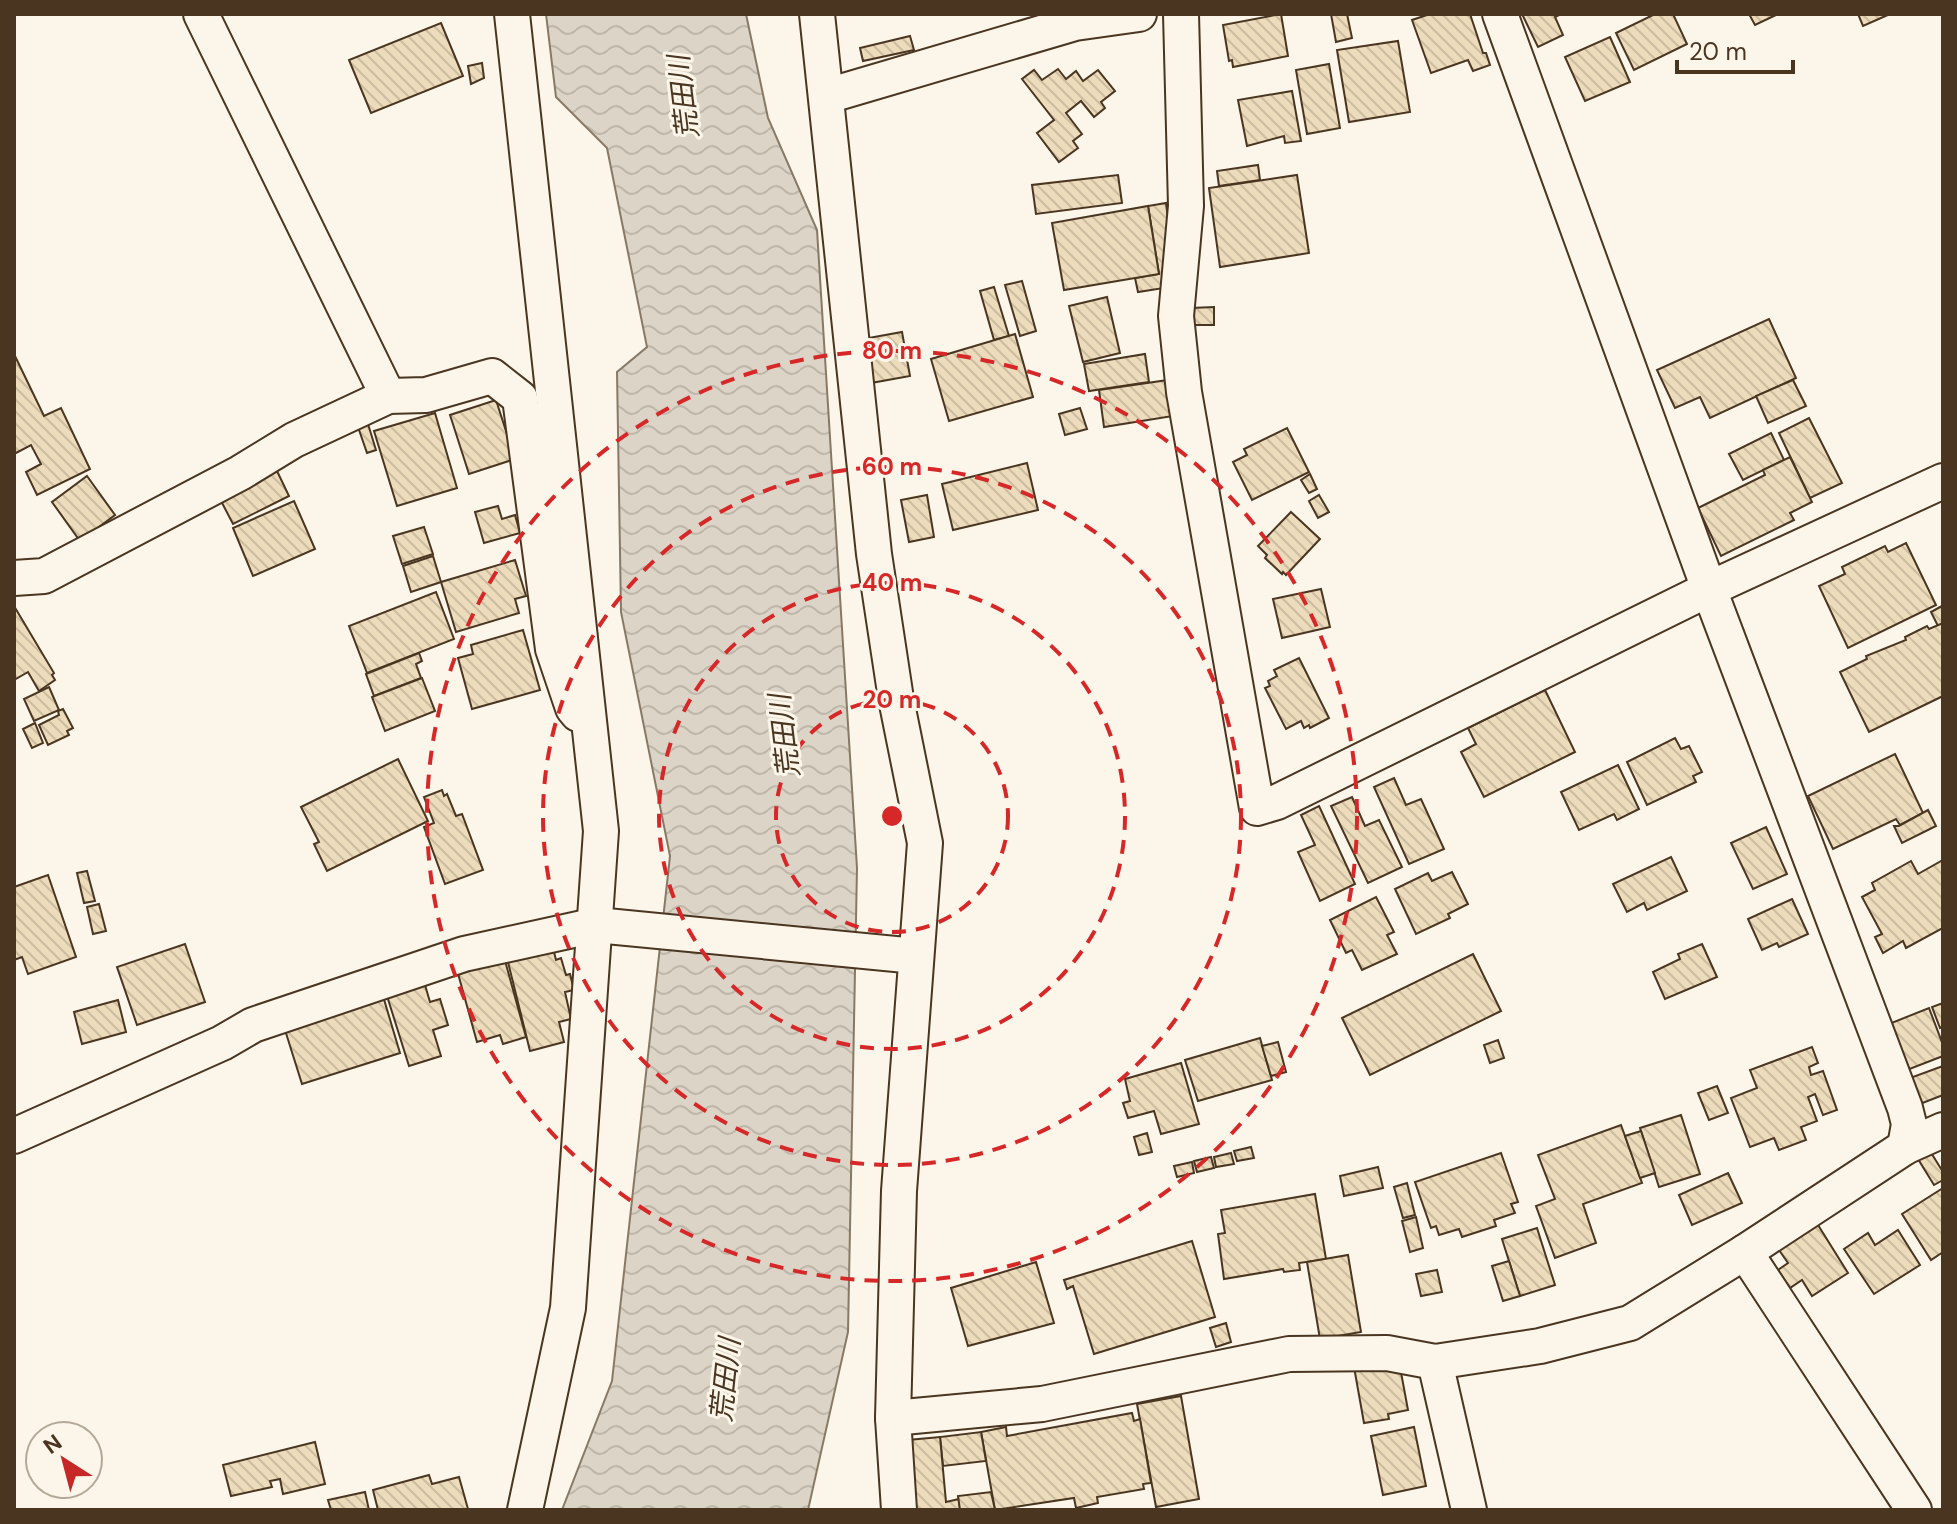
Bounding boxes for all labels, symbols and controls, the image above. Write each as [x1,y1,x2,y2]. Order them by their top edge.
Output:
scale bar [1677,24,1793,74]
text: 20 m [1689,36,1747,67]
water label: 荒田川 [660,50,707,141]
text: 80 m [862,335,922,366]
text: 60 m [862,451,922,482]
text: 40 m [862,567,922,598]
text: 20 m [863,684,921,715]
water label: 荒田川 [761,689,808,780]
centre of rings [878,802,906,830]
water label: 荒田川 [703,1333,749,1424]
north arrow [24,1420,104,1500]
text: N [38,1428,68,1461]

